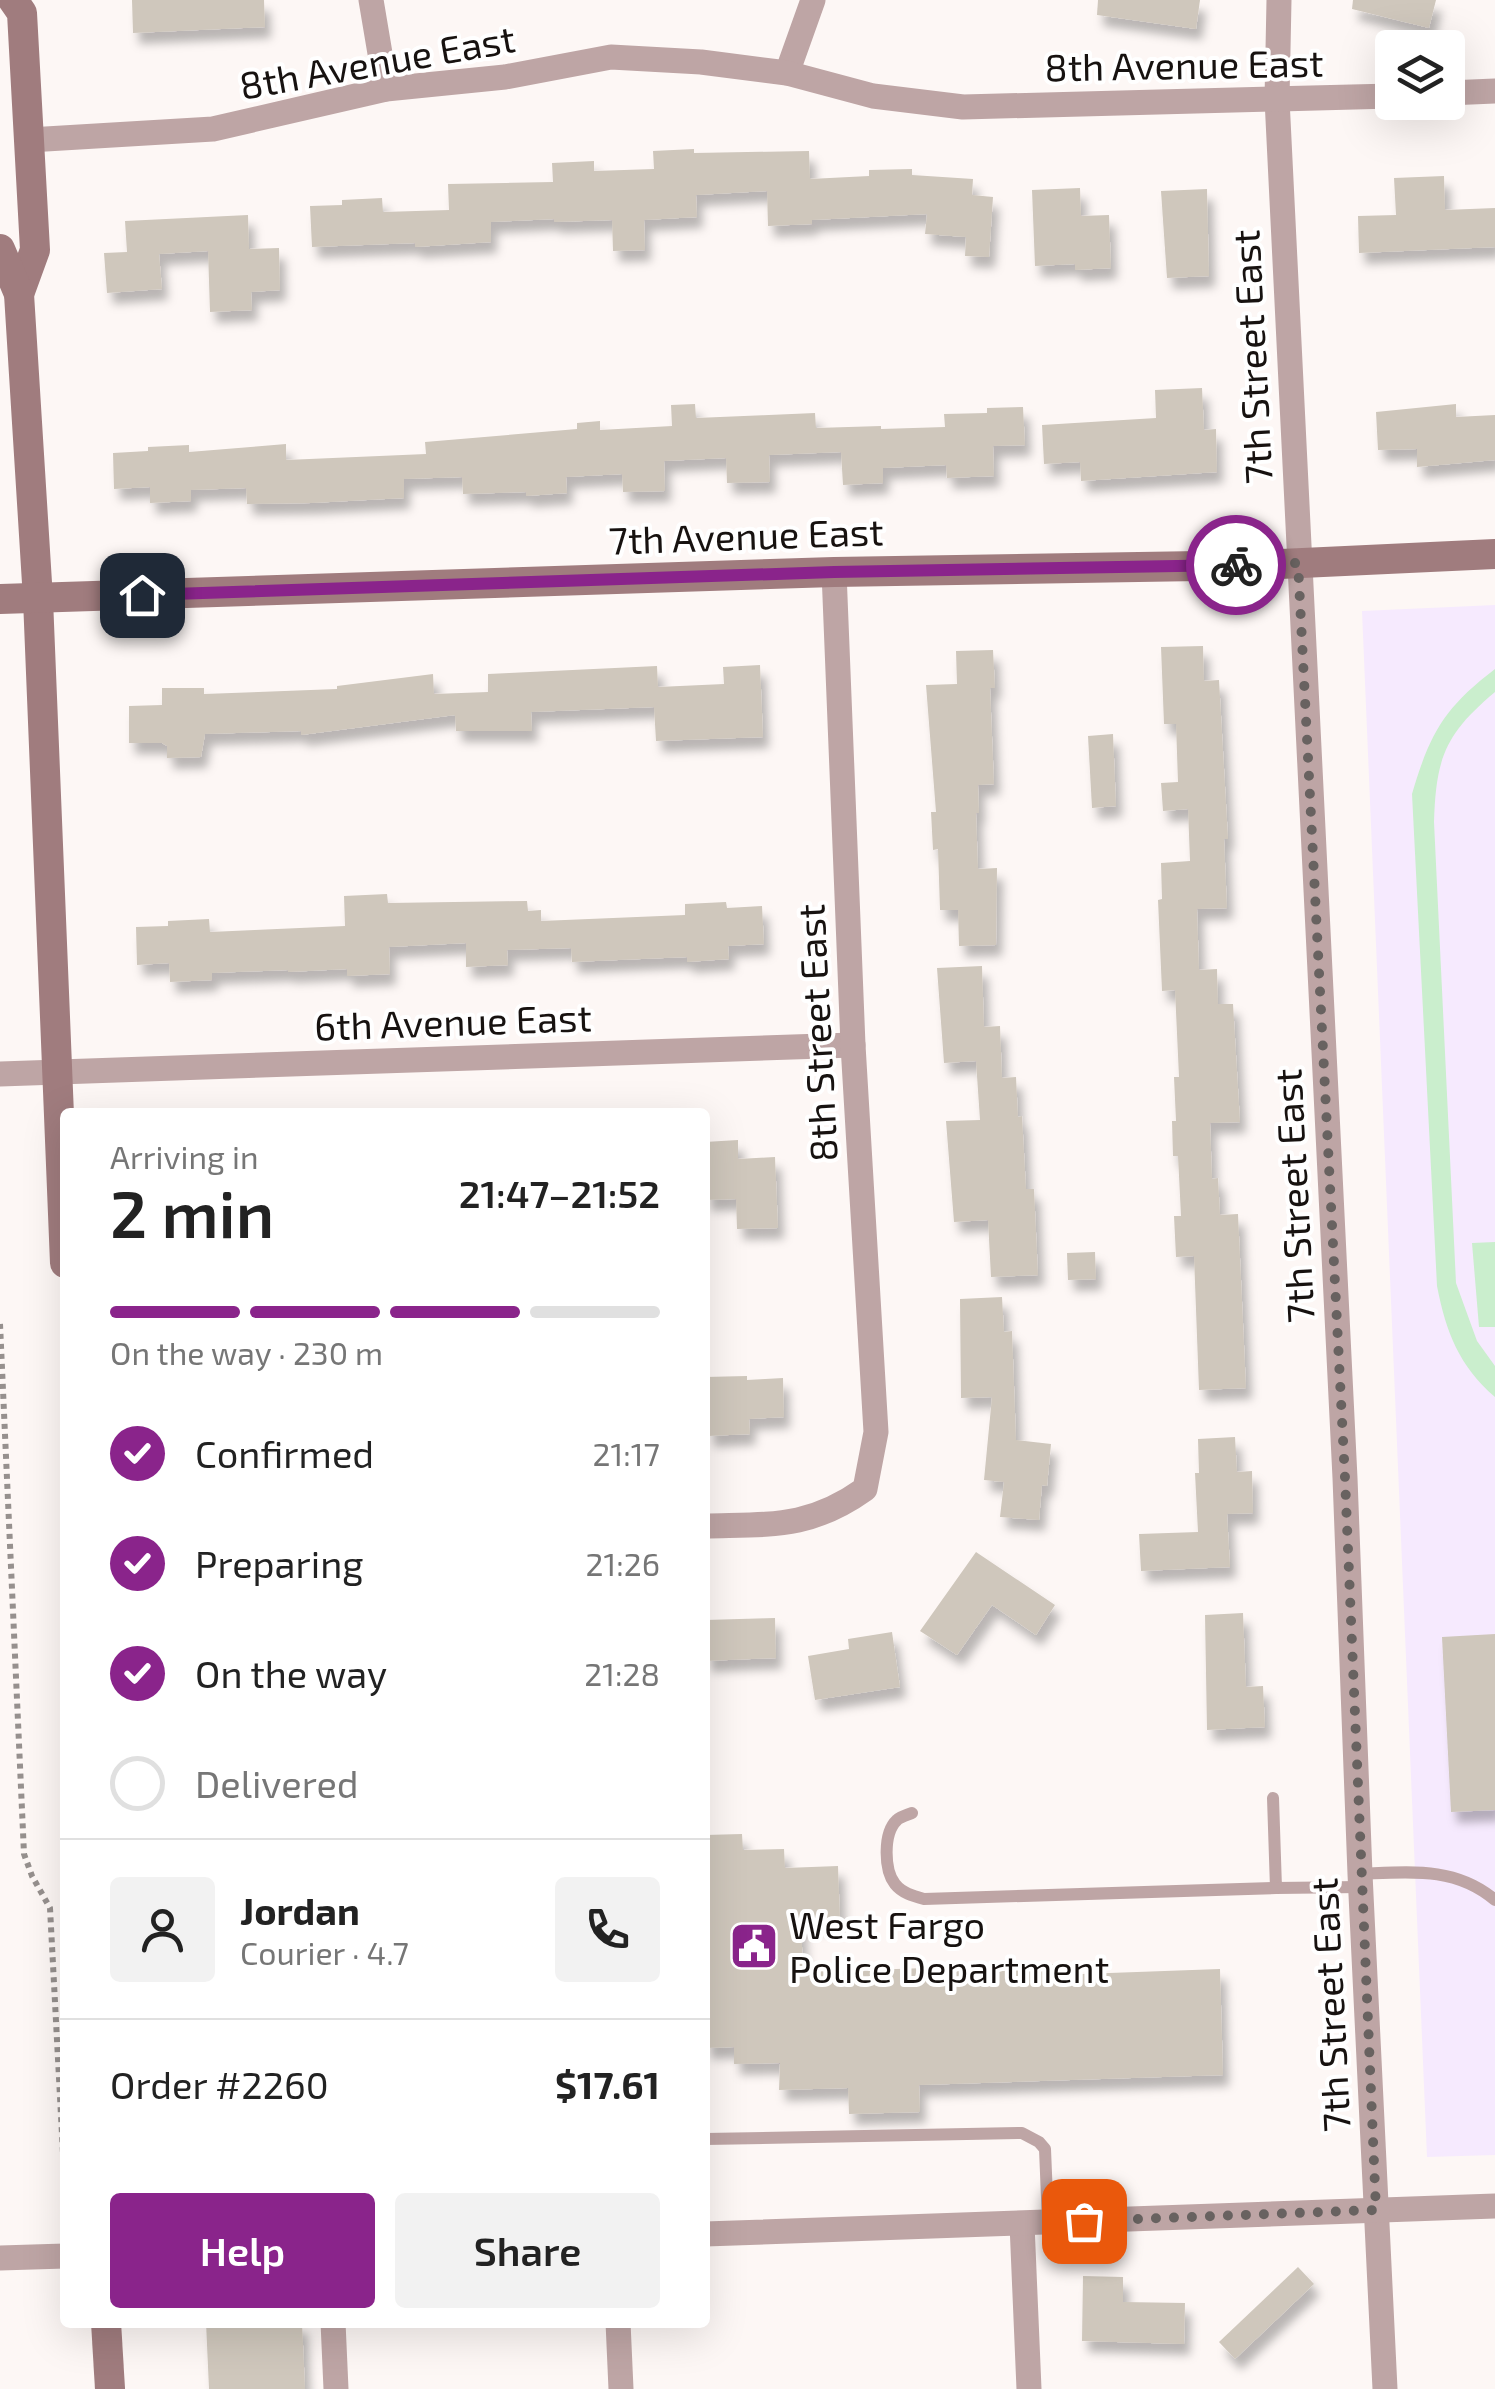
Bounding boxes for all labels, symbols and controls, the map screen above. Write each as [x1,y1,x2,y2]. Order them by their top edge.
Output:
street label: 8th Avenue East [236,14,518,108]
map controls [1375,30,1465,120]
button: layers [1375,30,1465,120]
street label: 8th Avenue East [1044,39,1324,89]
street label: 7th Street East [1221,229,1281,485]
street label: 7th Avenue East [608,507,884,563]
courier [1186,515,1286,615]
icon: bike [1209,538,1264,593]
pin [100,553,185,638]
icon: home [115,568,170,623]
street label: 8th Street East [786,903,846,1163]
street label: 6th Avenue East [313,993,593,1049]
street label: 7th Street East [1263,1068,1323,1324]
text: Arriving in [110,1137,259,1175]
text: 21:47–21:52 [459,1170,660,1216]
text: 2 min [110,1173,274,1251]
text: On the way · 230 m [110,1333,383,1371]
icon: check [110,1426,165,1481]
text: Confirmed [195,1430,374,1476]
text: 21:17 [593,1434,660,1472]
icon: check [110,1536,165,1591]
text: Preparing [195,1540,363,1586]
text: 21:26 [585,1544,660,1582]
icon: check [110,1646,165,1701]
text: On the way [195,1650,387,1696]
text: 21:28 [584,1654,660,1692]
text: Delivered [195,1760,359,1806]
button: person [110,1877,215,1982]
button: phone [555,1877,660,1982]
street label: 7th Street East [1299,1877,1359,2133]
text: Jordan [240,1887,360,1933]
place label: West Fargo Police Department [789,1901,1109,1991]
public building icon: West Fargo Police Department [728,1920,780,1972]
text: Courier · 4.7 [240,1933,409,1971]
text: Order #2260 [110,2061,329,2107]
text: $17.61 [555,2061,660,2107]
pin [1042,2179,1127,2264]
button: Help [110,2193,375,2308]
button: Share [395,2193,660,2308]
icon: bag [1057,2194,1112,2249]

